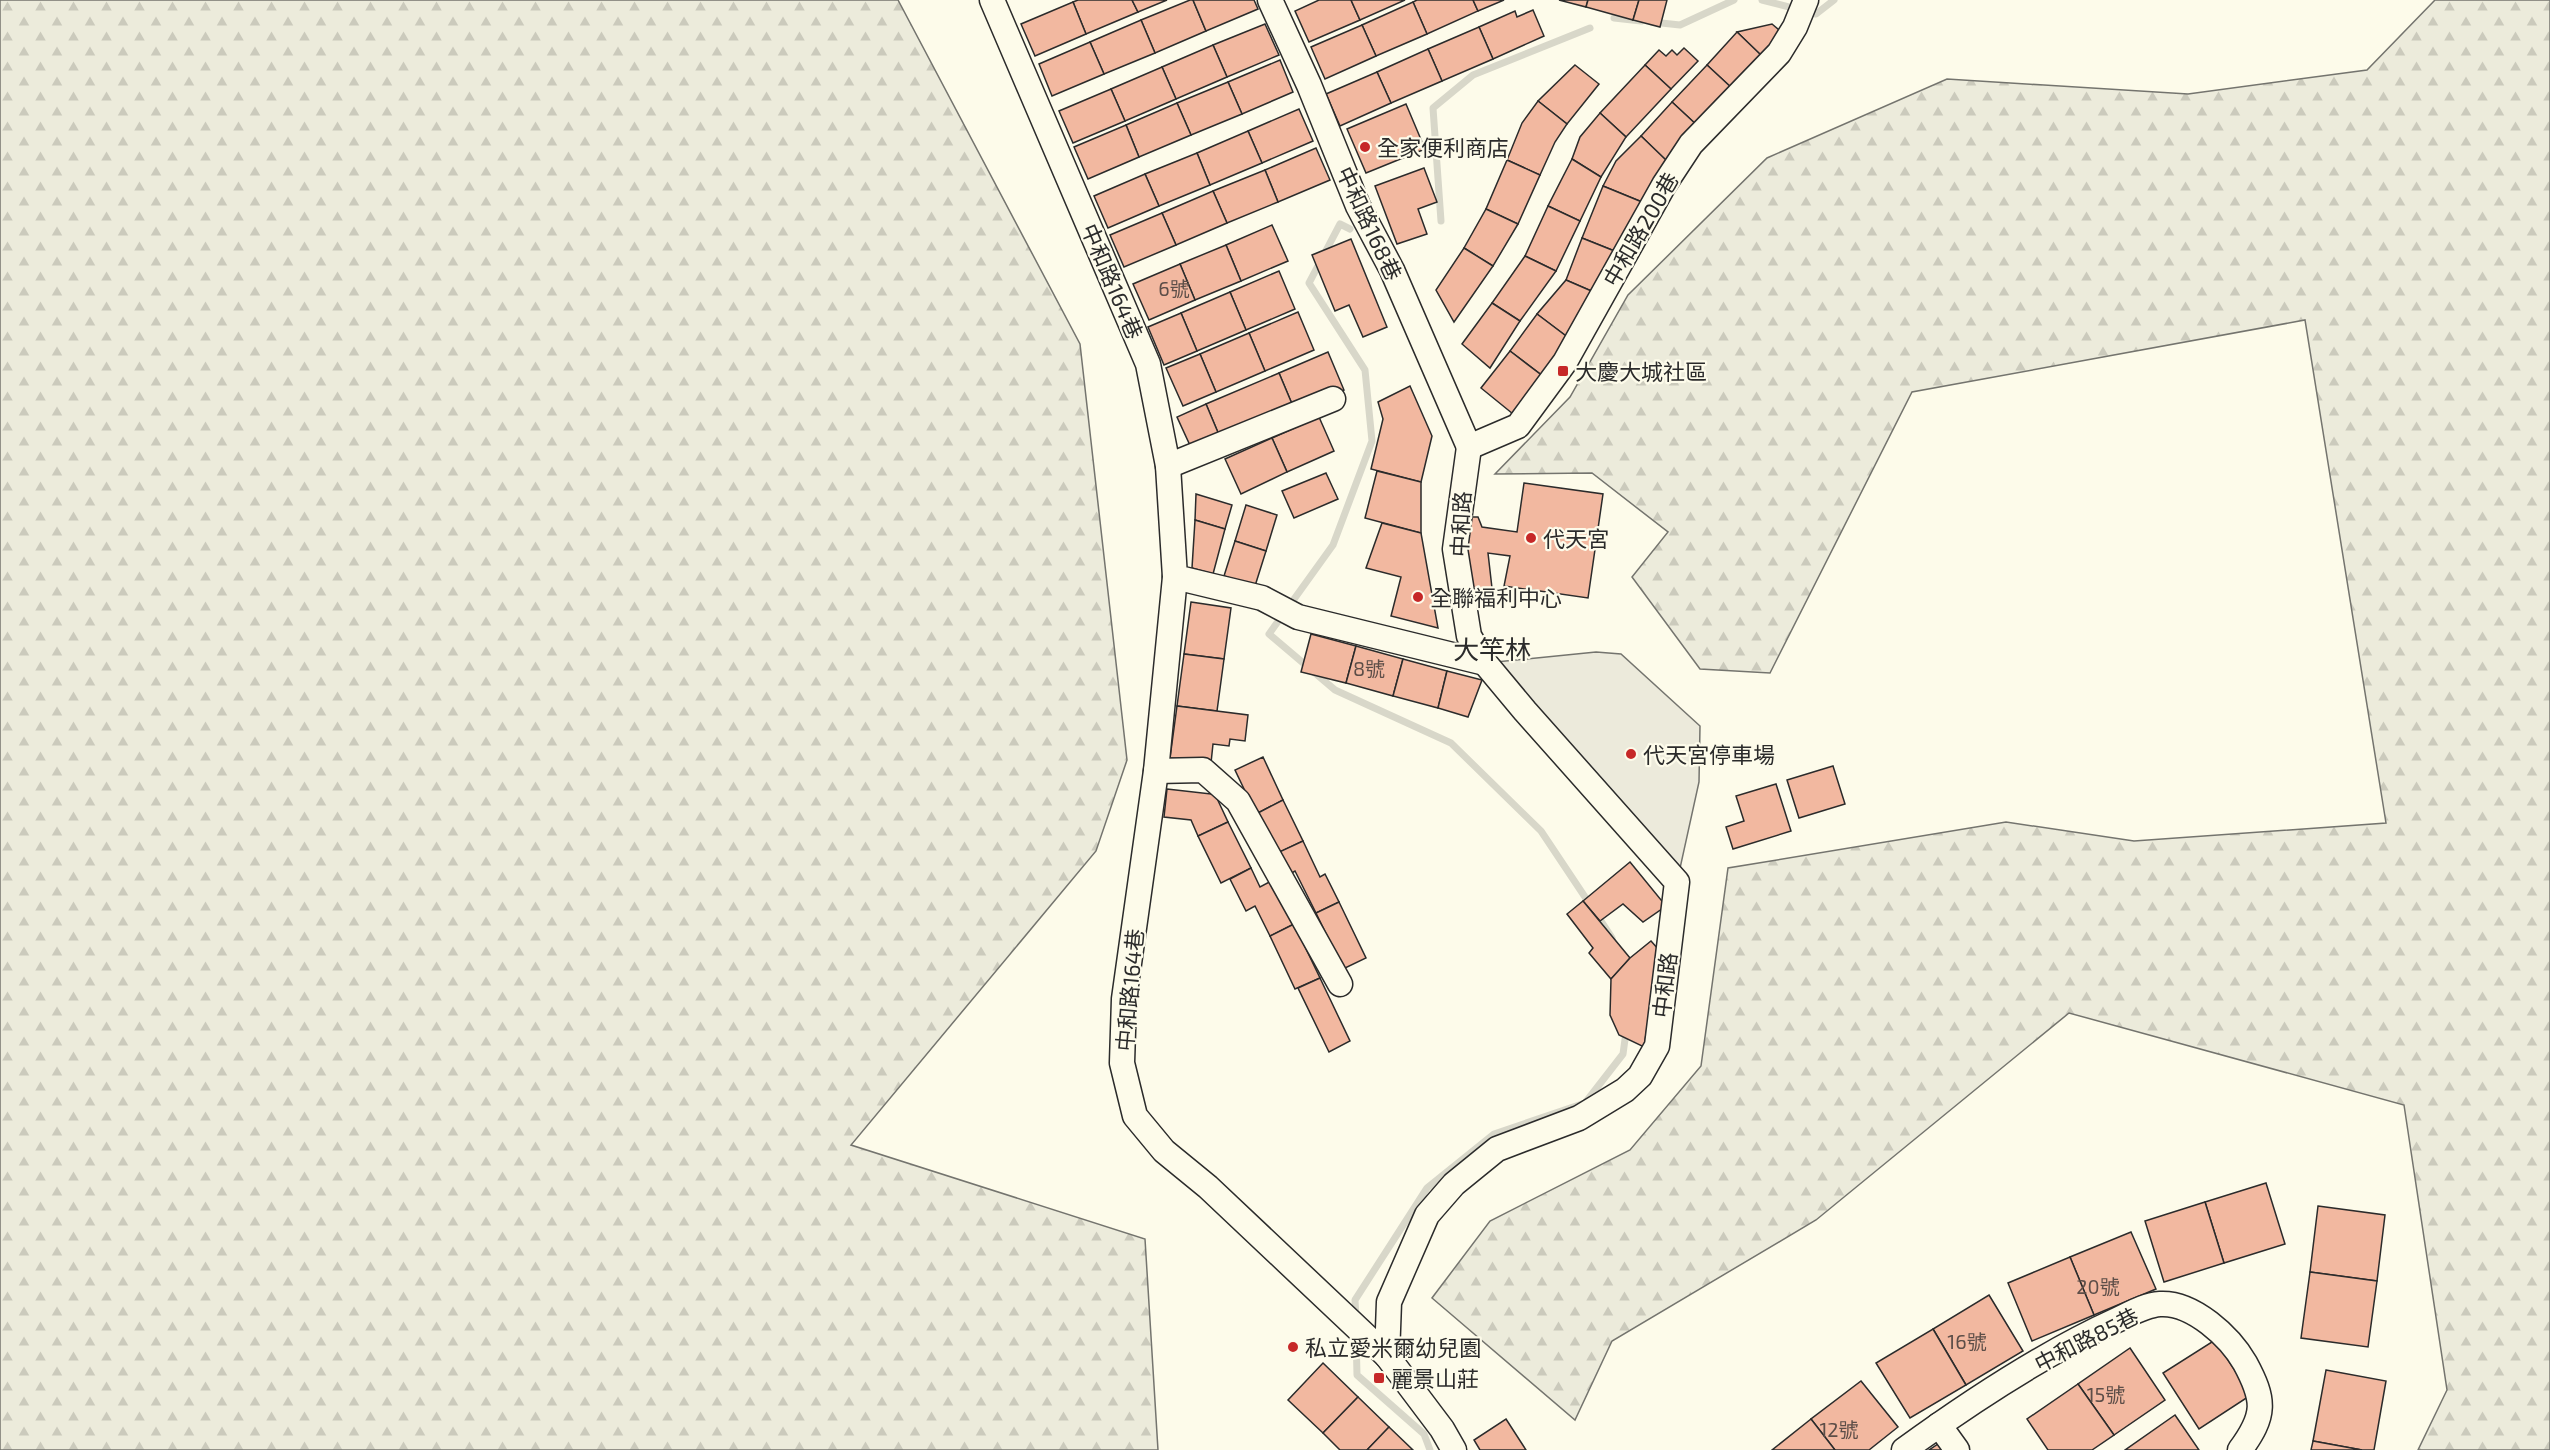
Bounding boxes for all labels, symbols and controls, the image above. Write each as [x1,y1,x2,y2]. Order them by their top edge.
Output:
place label: 全家便利商店 [1377,134,1509,160]
marker: 全家便利商店 [1358,140,1372,154]
street label: 中和路168巷 [1332,162,1408,284]
street label: 中和路200巷 [1597,168,1683,290]
street label: 中和路164巷 [1077,219,1149,343]
house number: 6號 [1158,276,1190,300]
place label: 大慶大城社區 [1575,358,1707,384]
marker: 大慶大城社區 [1556,364,1570,378]
street label: 中和路 [1445,490,1475,558]
place label: 代天宮 [1543,525,1609,551]
marker: 代天宮 [1524,531,1538,545]
place label: 全聯福利中心 [1430,584,1562,610]
marker: 全聯福利中心 [1411,590,1425,604]
district label: 大竿林 [1453,633,1531,664]
house number: 8號 [1353,656,1385,680]
place label: 代天宮停車場 [1643,741,1775,767]
marker: 代天宮停車場 [1624,747,1638,761]
street label: 中和路164巷 [1111,928,1147,1052]
street label: 中和路 [1647,951,1681,1019]
house number: 20號 [2076,1274,2120,1298]
street label: 中和路85巷 [2030,1302,2142,1376]
house number: 16號 [1947,1329,1987,1353]
place label: 私立愛米爾幼兒園 [1305,1334,1481,1360]
marker: 私立愛米爾幼兒園 [1286,1340,1300,1354]
place label: 麗景山莊 [1391,1365,1479,1391]
marker: 麗景山莊 [1372,1371,1386,1385]
house number: 15號 [2087,1382,2125,1406]
house number: 12號 [1819,1417,1859,1441]

